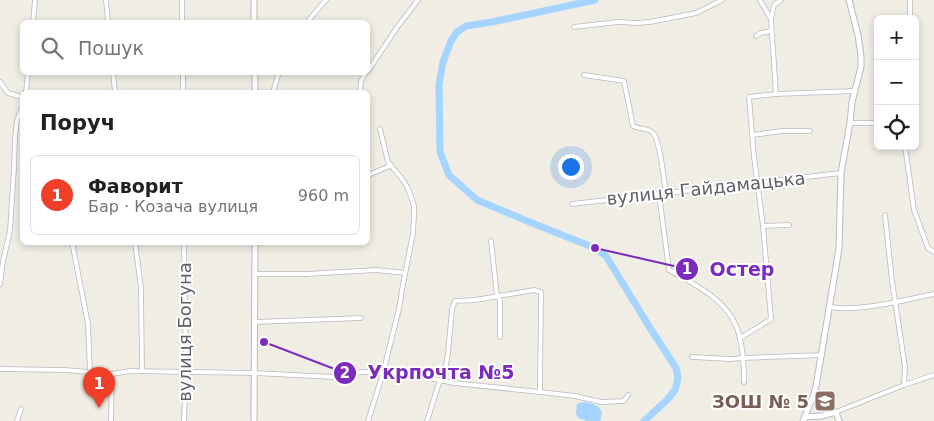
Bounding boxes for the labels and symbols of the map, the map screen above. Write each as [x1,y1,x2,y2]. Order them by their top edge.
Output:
your location [558,154,584,180]
street label: вулиця Гайдамацька [606,167,806,209]
callout: Остер [675,252,785,286]
text: Остер [710,258,774,280]
text: 1 [682,260,692,278]
street label: вулиця Богуна [174,262,195,402]
callout: Укрпочта №5 [333,356,525,390]
text: Укрпочта №5 [368,361,514,383]
text: 2 [340,364,350,382]
pin: 1 [83,367,115,408]
school or university icon: ЗОШ № 5 [813,389,837,413]
place label: ЗОШ № 5 [712,391,809,412]

